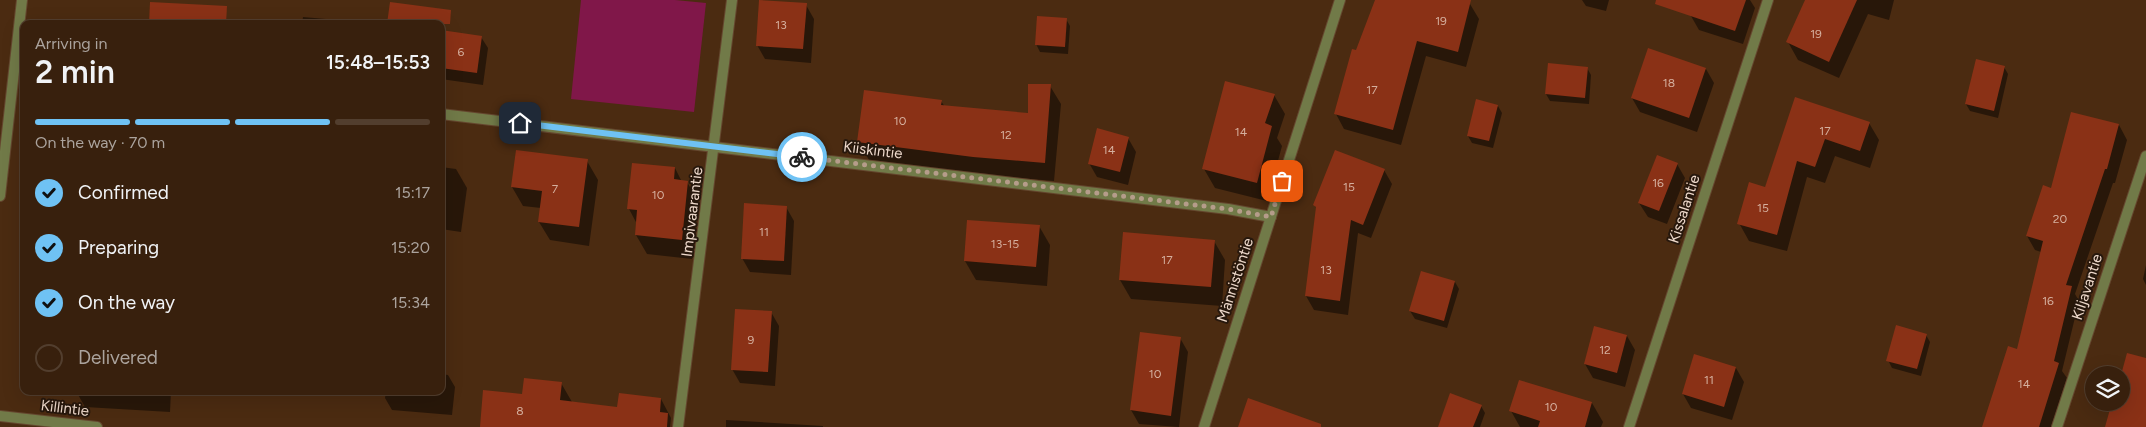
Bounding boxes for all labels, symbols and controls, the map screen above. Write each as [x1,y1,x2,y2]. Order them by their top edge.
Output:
house number: 19 [1435,14,1447,28]
house number: 13 [775,18,787,32]
house number: 19 [1810,27,1822,41]
text: Arriving in [35,34,107,53]
house number: 6 [458,45,465,59]
text: 15:48–15:53 [326,51,430,74]
text: 2 min [35,53,115,91]
house number: 18 [1663,76,1675,90]
house number: 17 [1366,83,1378,97]
pin [499,102,541,144]
icon: home [506,109,534,137]
house number: 10 [894,114,907,128]
house number: 17 [1819,124,1831,138]
house number: 14 [1235,125,1248,139]
house number: 12 [1000,128,1012,142]
courier [777,132,827,182]
text: On the way · 70 m [35,133,165,152]
street label: Kiiskintie [842,137,904,163]
icon: bike [788,143,816,171]
house number: 14 [1103,143,1116,157]
pin [1261,160,1303,202]
street label: Impivaarantie [678,166,706,258]
icon: bag [1268,167,1296,195]
street label: Kissalantie [1664,172,1704,246]
house number: 16 [1652,176,1664,190]
icon: check [35,179,63,207]
house number: 15 [1343,180,1355,194]
text: Confirmed [78,181,169,204]
house number: 7 [552,182,559,196]
text: 15:17 [395,183,430,202]
house number: 10 [652,188,665,202]
house number: 15 [1757,201,1769,215]
house number: 20 [2053,212,2068,226]
house number: 11 [759,225,769,239]
icon: check [35,234,63,262]
text: Preparing [78,236,159,259]
street label: Männistöntie [1213,236,1257,324]
house number: 13-15 [991,237,1019,251]
text: 15:20 [391,238,430,257]
street label: Kiljavantie [2068,252,2106,322]
house number: 17 [1161,253,1173,267]
house number: 13 [1320,263,1332,277]
icon: check [35,289,63,317]
text: On the way [78,291,175,314]
text: 15:34 [392,293,430,312]
house number: 16 [2042,294,2054,308]
house number: 9 [748,333,755,347]
house number: 12 [1599,343,1611,357]
text: Delivered [78,346,158,369]
map controls [2085,366,2130,411]
button: layers [2085,366,2130,411]
house number: 10 [1149,367,1162,381]
house number: 11 [1704,373,1714,387]
house number: 14 [2018,377,2031,391]
street label: Killintie [40,396,90,420]
house number: 10 [1545,400,1558,414]
house number: 8 [516,404,524,418]

